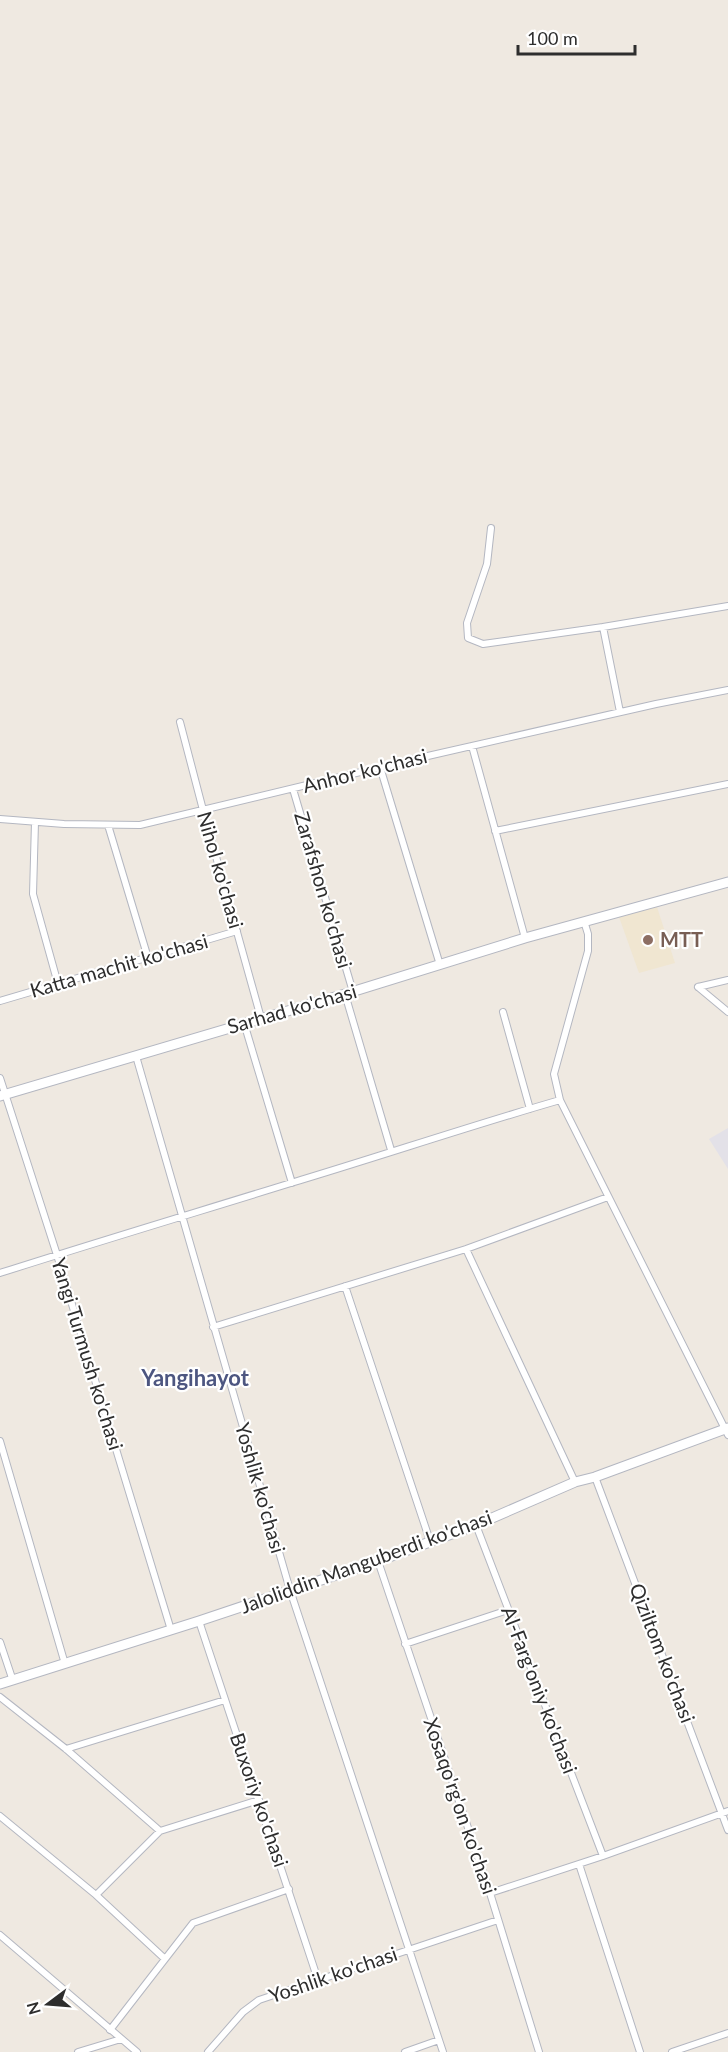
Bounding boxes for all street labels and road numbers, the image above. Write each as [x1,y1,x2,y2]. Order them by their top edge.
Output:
street label: Anhor ko'chasi [300,743,429,797]
street label: Nihol ko'chasi [193,808,249,931]
street label: Zarafshon ko'chasi [290,809,358,971]
street label: Katta machit ko'chasi [27,928,211,1002]
street label: Sarhad ko'chasi [224,978,359,1038]
street label: Yangi Turmush ko'chasi [47,1255,129,1453]
street label: Yoshlik ko'chasi [231,1420,291,1556]
street label: Jaloliddin Manguberdi ko'chasi [237,1504,495,1618]
street label: Qiziltom ko'chasi [625,1579,701,1726]
street label: Al-Farg'oniy ko'chasi [497,1603,583,1777]
street label: Xosaqo'rg'on ko'chasi [419,1714,502,1897]
street label: Buxoriy ko'chasi [226,1730,294,1870]
street label: Yoshlik ko'chasi [265,1941,400,2007]

